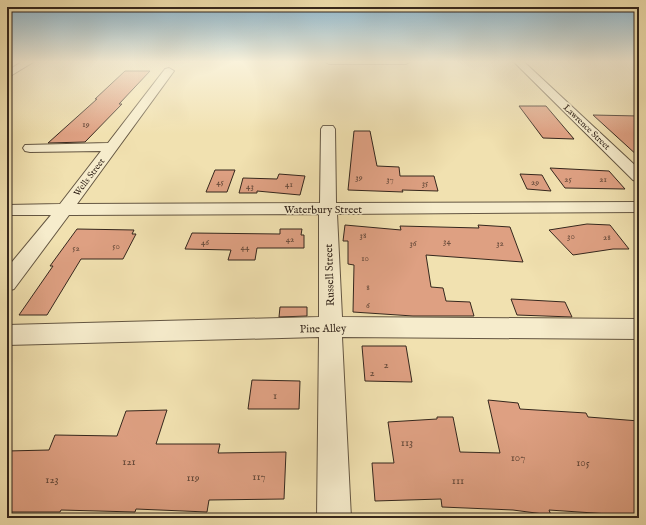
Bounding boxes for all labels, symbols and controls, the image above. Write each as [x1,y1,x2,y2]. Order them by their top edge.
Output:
street label: Lawrence Street [561,102,612,152]
house number: 19 [82,119,90,130]
street label: Wells Street [72,156,107,198]
house number: 39 [355,172,363,183]
house number: 37 [386,174,394,185]
house number: 25 [564,174,572,185]
house number: 21 [599,174,607,185]
house number: 45 [216,177,225,188]
house number: 29 [531,177,539,188]
house number: 35 [422,178,429,189]
house number: 41 [285,179,293,190]
house number: 43 [246,181,254,192]
street label: Waterbury Street [284,203,362,217]
house number: 38 [360,230,367,241]
house number: 30 [567,231,575,242]
house number: 28 [603,232,611,243]
house number: 42 [286,234,294,245]
house number: 34 [443,236,451,247]
house number: 46 [201,237,209,248]
house number: 36 [409,238,417,249]
house number: 32 [496,238,504,249]
house number: 50 [112,241,120,252]
house number: 44 [241,242,250,253]
house number: 52 [72,243,80,254]
street label: Russell Street [322,243,338,306]
house number: 10 [361,253,369,264]
house number: 8 [366,282,370,293]
house number: 6 [366,300,370,311]
street label: Pine Alley [300,322,347,336]
house number: 2 [383,358,389,372]
house number: 2 [369,366,375,380]
house number: 1 [273,389,277,403]
house number: 113 [401,436,413,450]
house number: 107 [511,451,525,465]
house number: 121 [122,455,136,469]
house number: 105 [576,456,590,470]
house number: 117 [252,470,266,484]
house number: 119 [187,471,200,485]
house number: 123 [45,473,59,487]
house number: 111 [452,474,464,488]

